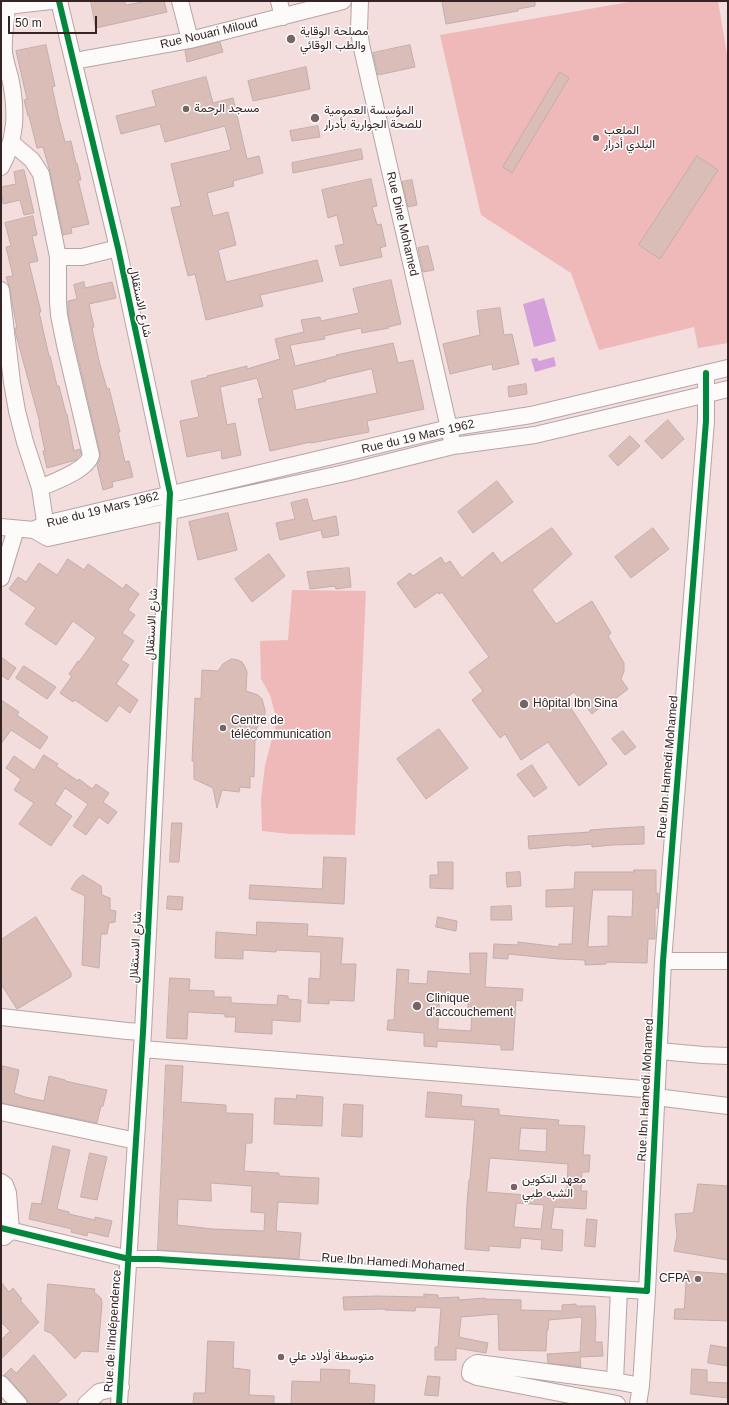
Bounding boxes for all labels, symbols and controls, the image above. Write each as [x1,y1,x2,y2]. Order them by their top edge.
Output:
scale bar [10,8,99,34]
text: 50 m [15,16,42,30]
street label: Rue Nouari Miloud [159,16,259,52]
place label: مصلحة الوقاية والطب الوقائي [300,25,368,53]
marker: مصلحة الوقاية والطب الوقائي [285,33,297,45]
place label: مسجد الرحمة [194,102,260,116]
marker: مسجد الرحمة [181,104,191,114]
place label: المؤسسة العمومية للصحة الجوارية بأدرار [324,104,422,132]
marker: المؤسسة العمومية للصحة الجوارية بأدرار [309,112,321,124]
place label: الملعب البلدي أدرار [604,124,655,152]
marker: الملعب البلدي أدرار [591,133,601,143]
street label: Rue Dine Mohamed [383,170,421,278]
street label: شارع الاستقلال [125,265,155,339]
street label: Rue du 19 Mars 1962 [360,417,476,457]
street label: Rue du 19 Mars 1962 [45,489,161,531]
street label: شارع الاستقلال [143,588,161,660]
street label: Rue Ibn Hamedi Mohamed [655,695,681,839]
place label: Hôpital Ibn Sina [533,697,618,711]
marker: Hôpital Ibn Sina [518,698,530,710]
place label: Centre de télécommunication [231,714,331,742]
marker: Centre de télécommunication [218,723,228,733]
street label: شارع الاستقلال [127,911,145,983]
place label: Clinique d'accouchement [426,992,513,1020]
marker: Clinique d'accouchement [411,1000,423,1012]
street label: Rue Ibn Hamedi Mohamed [635,1018,657,1162]
place label: معهد التكوين الشبه طبي [522,1173,586,1201]
marker: معهد التكوين الشبه طبي [509,1182,519,1192]
street label: Rue Ibn Hamedi Mohamed [321,1251,465,1275]
street label: Rue de l'Indépendence [102,1269,124,1393]
place label: CFPA [659,1272,690,1286]
marker: CFPA [693,1274,703,1284]
place label: متوسطة أولاد علي [289,1350,374,1364]
marker: متوسطة أولاد علي [276,1352,286,1362]

